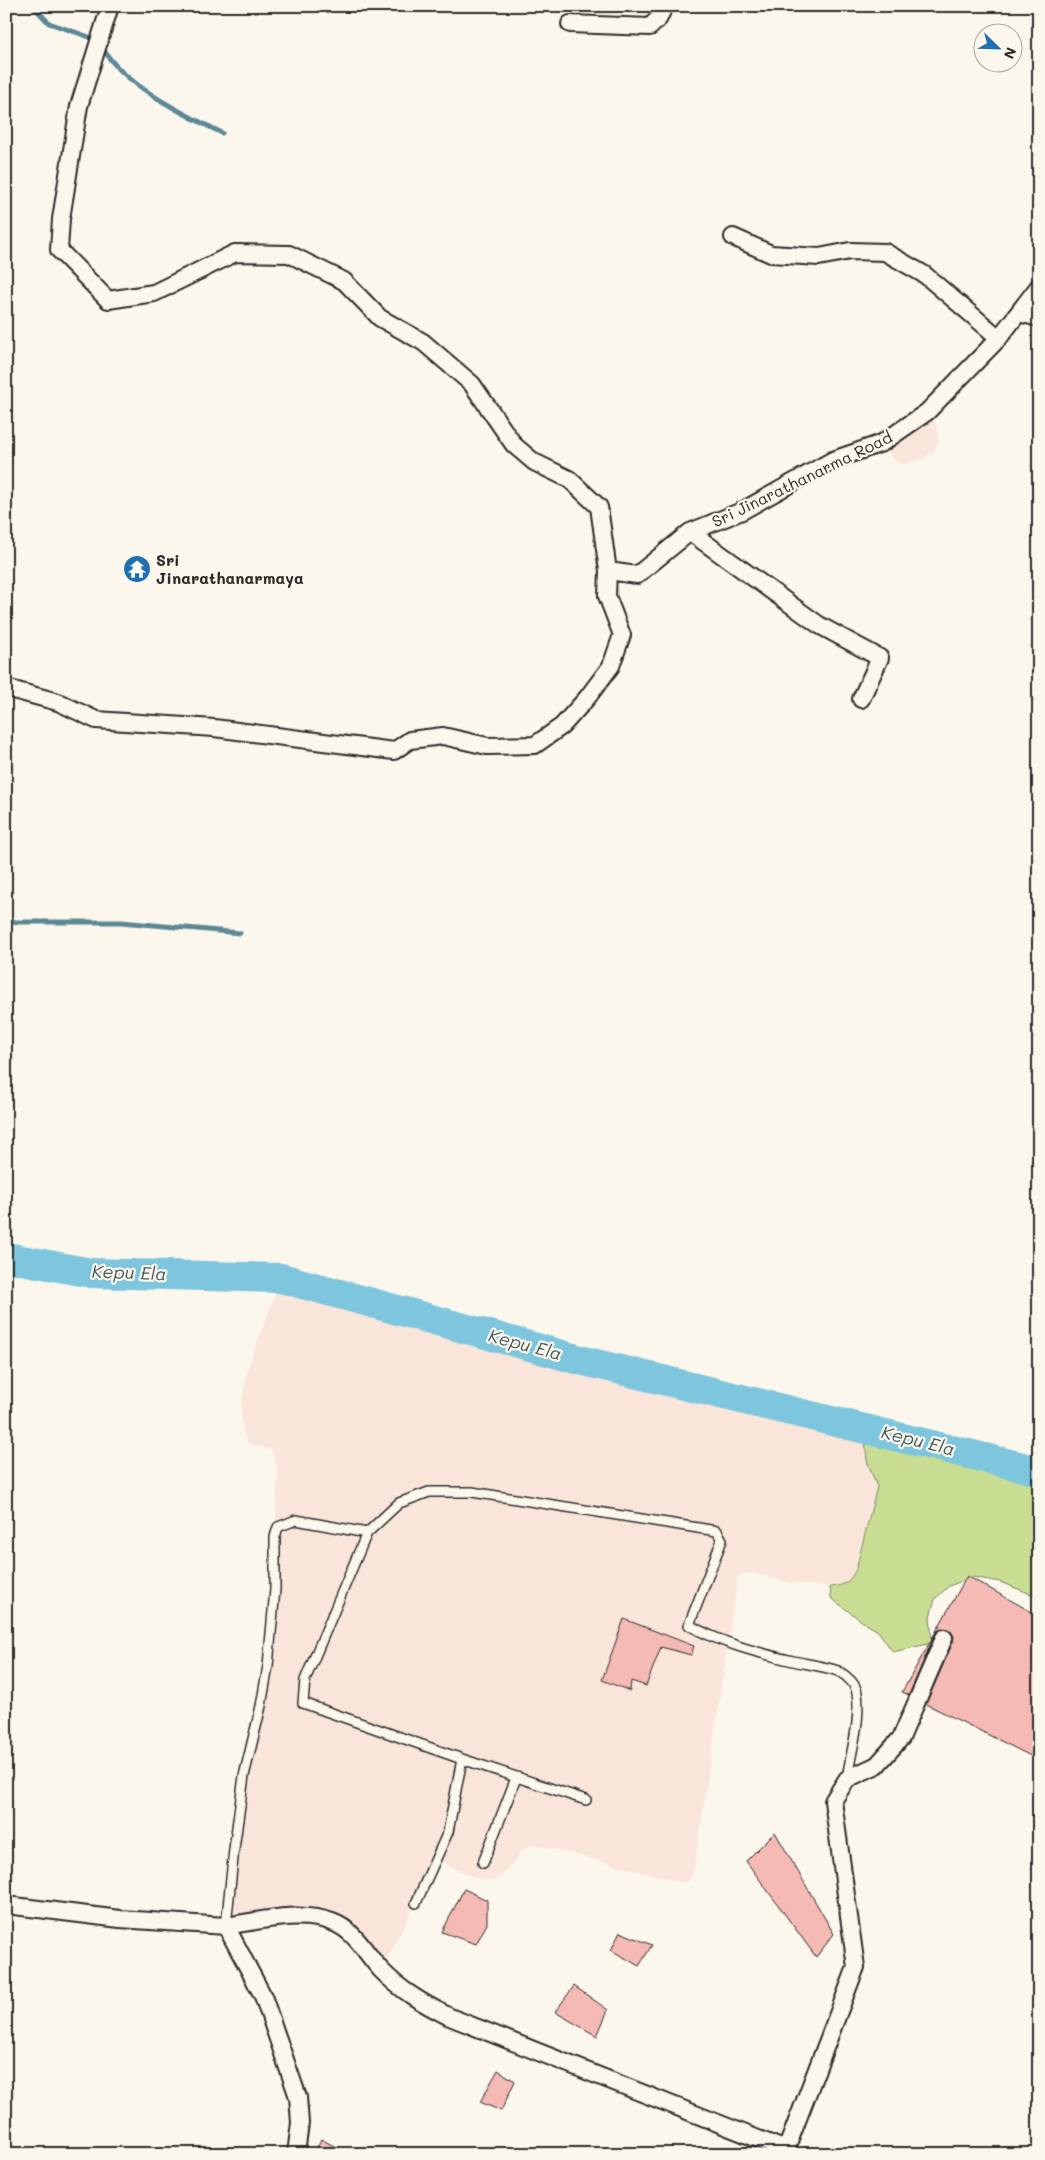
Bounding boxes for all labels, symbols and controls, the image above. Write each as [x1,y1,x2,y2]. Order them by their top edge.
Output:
north arrow [972,22,1022,72]
text: N [1000,45,1021,62]
street label: Sri Jinarathanarma Road [708,426,895,531]
place label: Sri Jinarathanarmaya [156,549,304,588]
temple icon: Sri Jinarathanarmaya [122,554,152,584]
water label: Kepu Ela [91,1259,167,1285]
water label: Kepu Ela [486,1323,565,1365]
water label: Kepu Ela [879,1419,957,1461]

